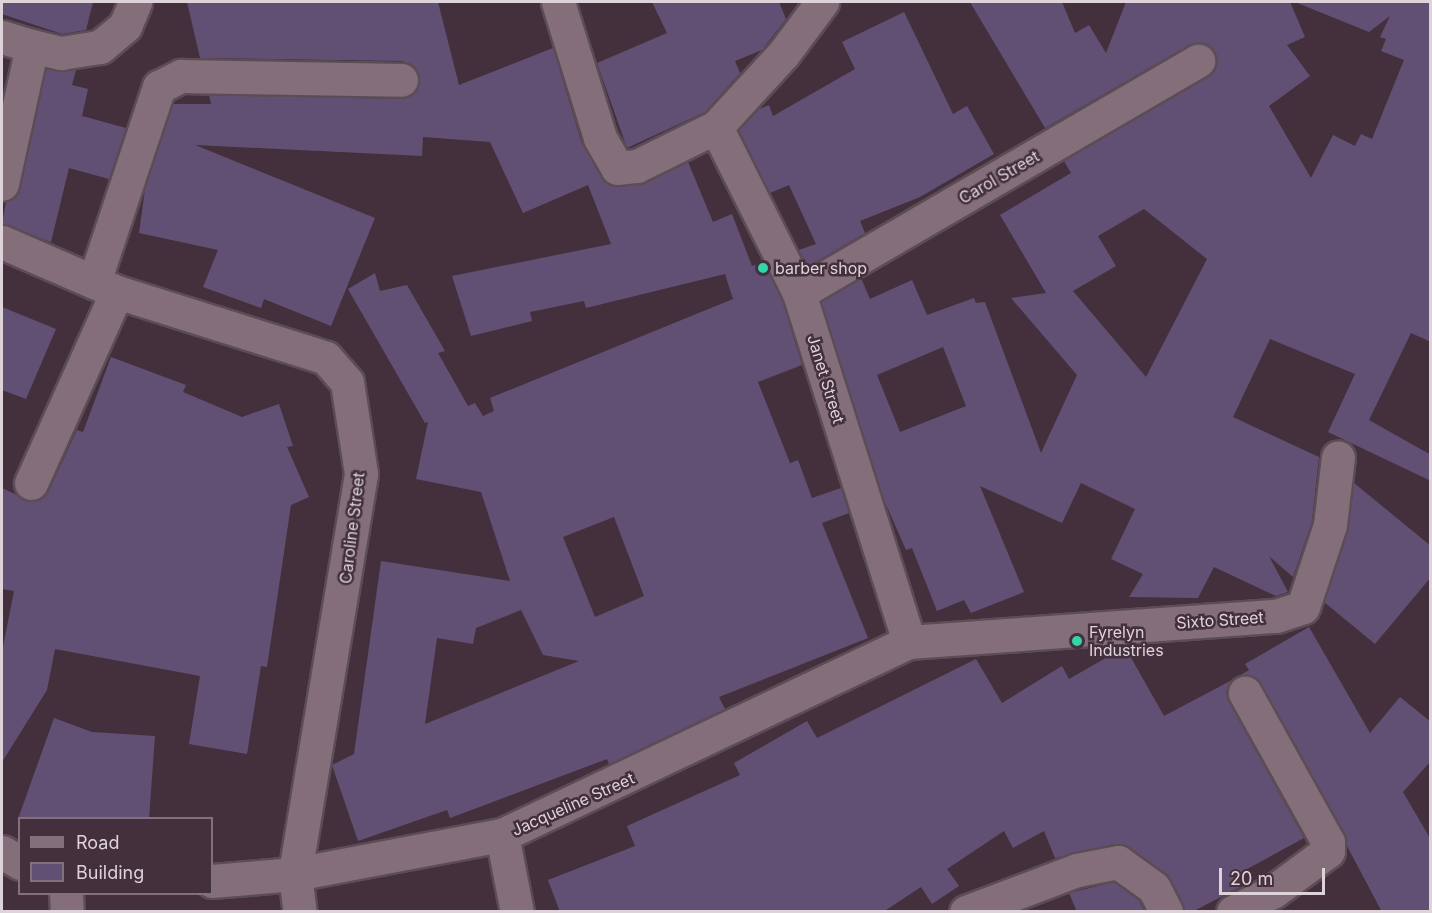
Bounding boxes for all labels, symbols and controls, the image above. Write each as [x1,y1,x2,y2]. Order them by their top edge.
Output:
street label: Carol Street [955,146,1043,208]
place label: barber shop [775,258,867,278]
marker: barber shop [756,261,770,275]
street label: Janet Street [803,332,849,426]
street label: Caroline Street [336,471,368,585]
street label: Sixto Street [1176,607,1264,633]
place label: Fyrelyn Industries [1089,622,1164,660]
marker: Fyrelyn Industries [1070,634,1084,648]
street label: Jacqueline Street [509,768,637,840]
legend [18,817,213,895]
text: Road [76,832,119,853]
scale bar [1222,856,1328,894]
text: Building [76,862,144,883]
text: 20 m [1230,868,1273,889]

